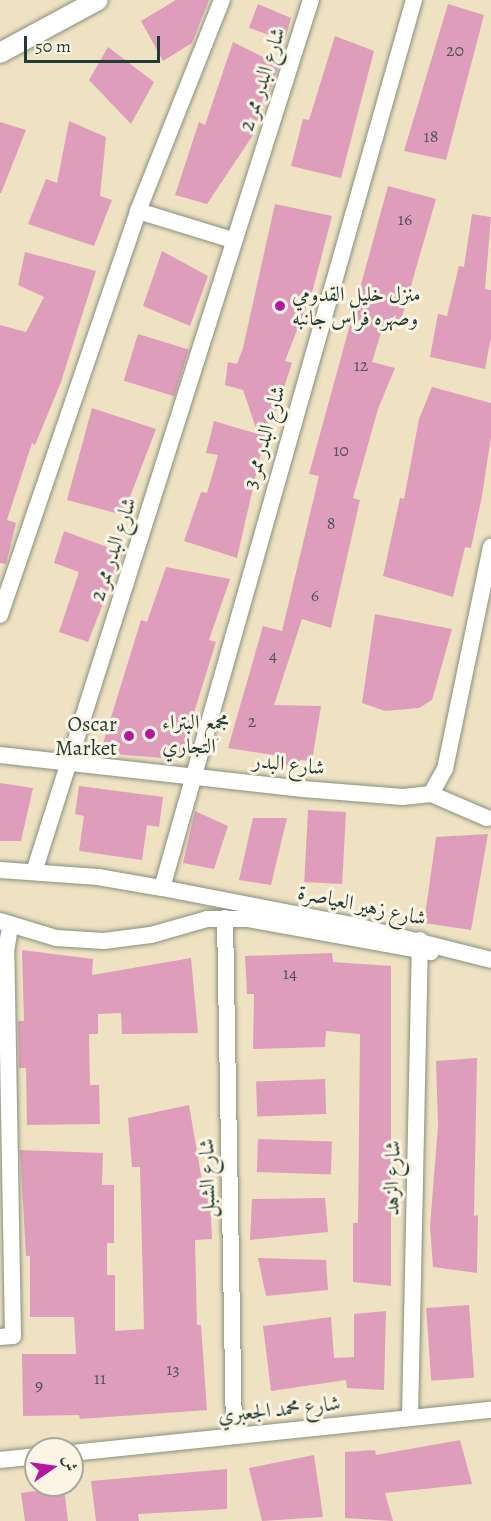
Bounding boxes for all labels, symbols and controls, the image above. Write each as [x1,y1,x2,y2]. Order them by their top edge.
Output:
scale bar [27,24,164,62]
street label: شارع البدر ممر 2 [233,24,291,134]
text: 50 m [35,34,71,58]
house number: 20 [446,39,464,61]
house number: 18 [424,125,438,147]
house number: 16 [398,208,412,230]
place label: منزل خليل القدومي وصهره فراس جانبه [292,281,421,331]
marker: منزل خليل القدومي وصهره فراس جانبه [273,299,287,313]
house number: 12 [354,354,368,376]
street label: شارع البدر ممر 3 [237,383,291,491]
house number: 10 [333,439,349,461]
street label: شارع البدر ممر 2 [84,494,142,604]
house number: 8 [327,512,335,534]
house number: 6 [311,584,319,606]
house number: 4 [269,644,277,666]
place label: مجمع البتراء التجاري [162,709,229,759]
house number: 2 [248,710,256,732]
place label: Oscar Market [55,711,117,761]
marker: مجمع البتراء التجاري [143,727,157,741]
marker: Oscar Market [122,729,136,743]
street label: شارع البدر [252,748,326,780]
street label: شارع زهير العياصرة [296,879,428,931]
house number: 14 [283,962,297,984]
street label: شارع الشبل [194,1138,220,1218]
street label: شارع الزهد [379,1140,405,1216]
house number: 13 [166,1358,180,1380]
house number: 11 [94,1367,106,1389]
house number: 9 [35,1374,43,1396]
street label: شارع محمد الجعبري [216,1390,342,1428]
north arrow [24,1437,84,1497]
text: ش [57,1453,82,1474]

